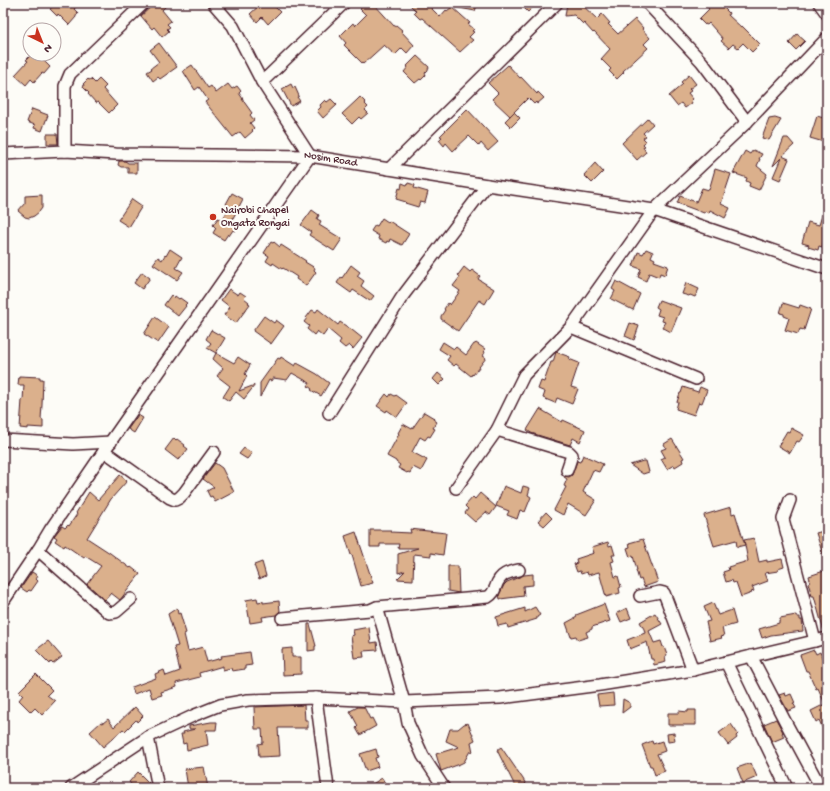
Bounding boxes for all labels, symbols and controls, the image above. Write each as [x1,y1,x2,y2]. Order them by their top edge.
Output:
north arrow [22,22,62,62]
text: N [41,41,54,55]
street label: Nosim Road [304,150,360,170]
place label: Nairobi Chapel Ongata Rongai [221,205,290,230]
marker: Nairobi Chapel Ongata Rongai [208,212,218,222]

